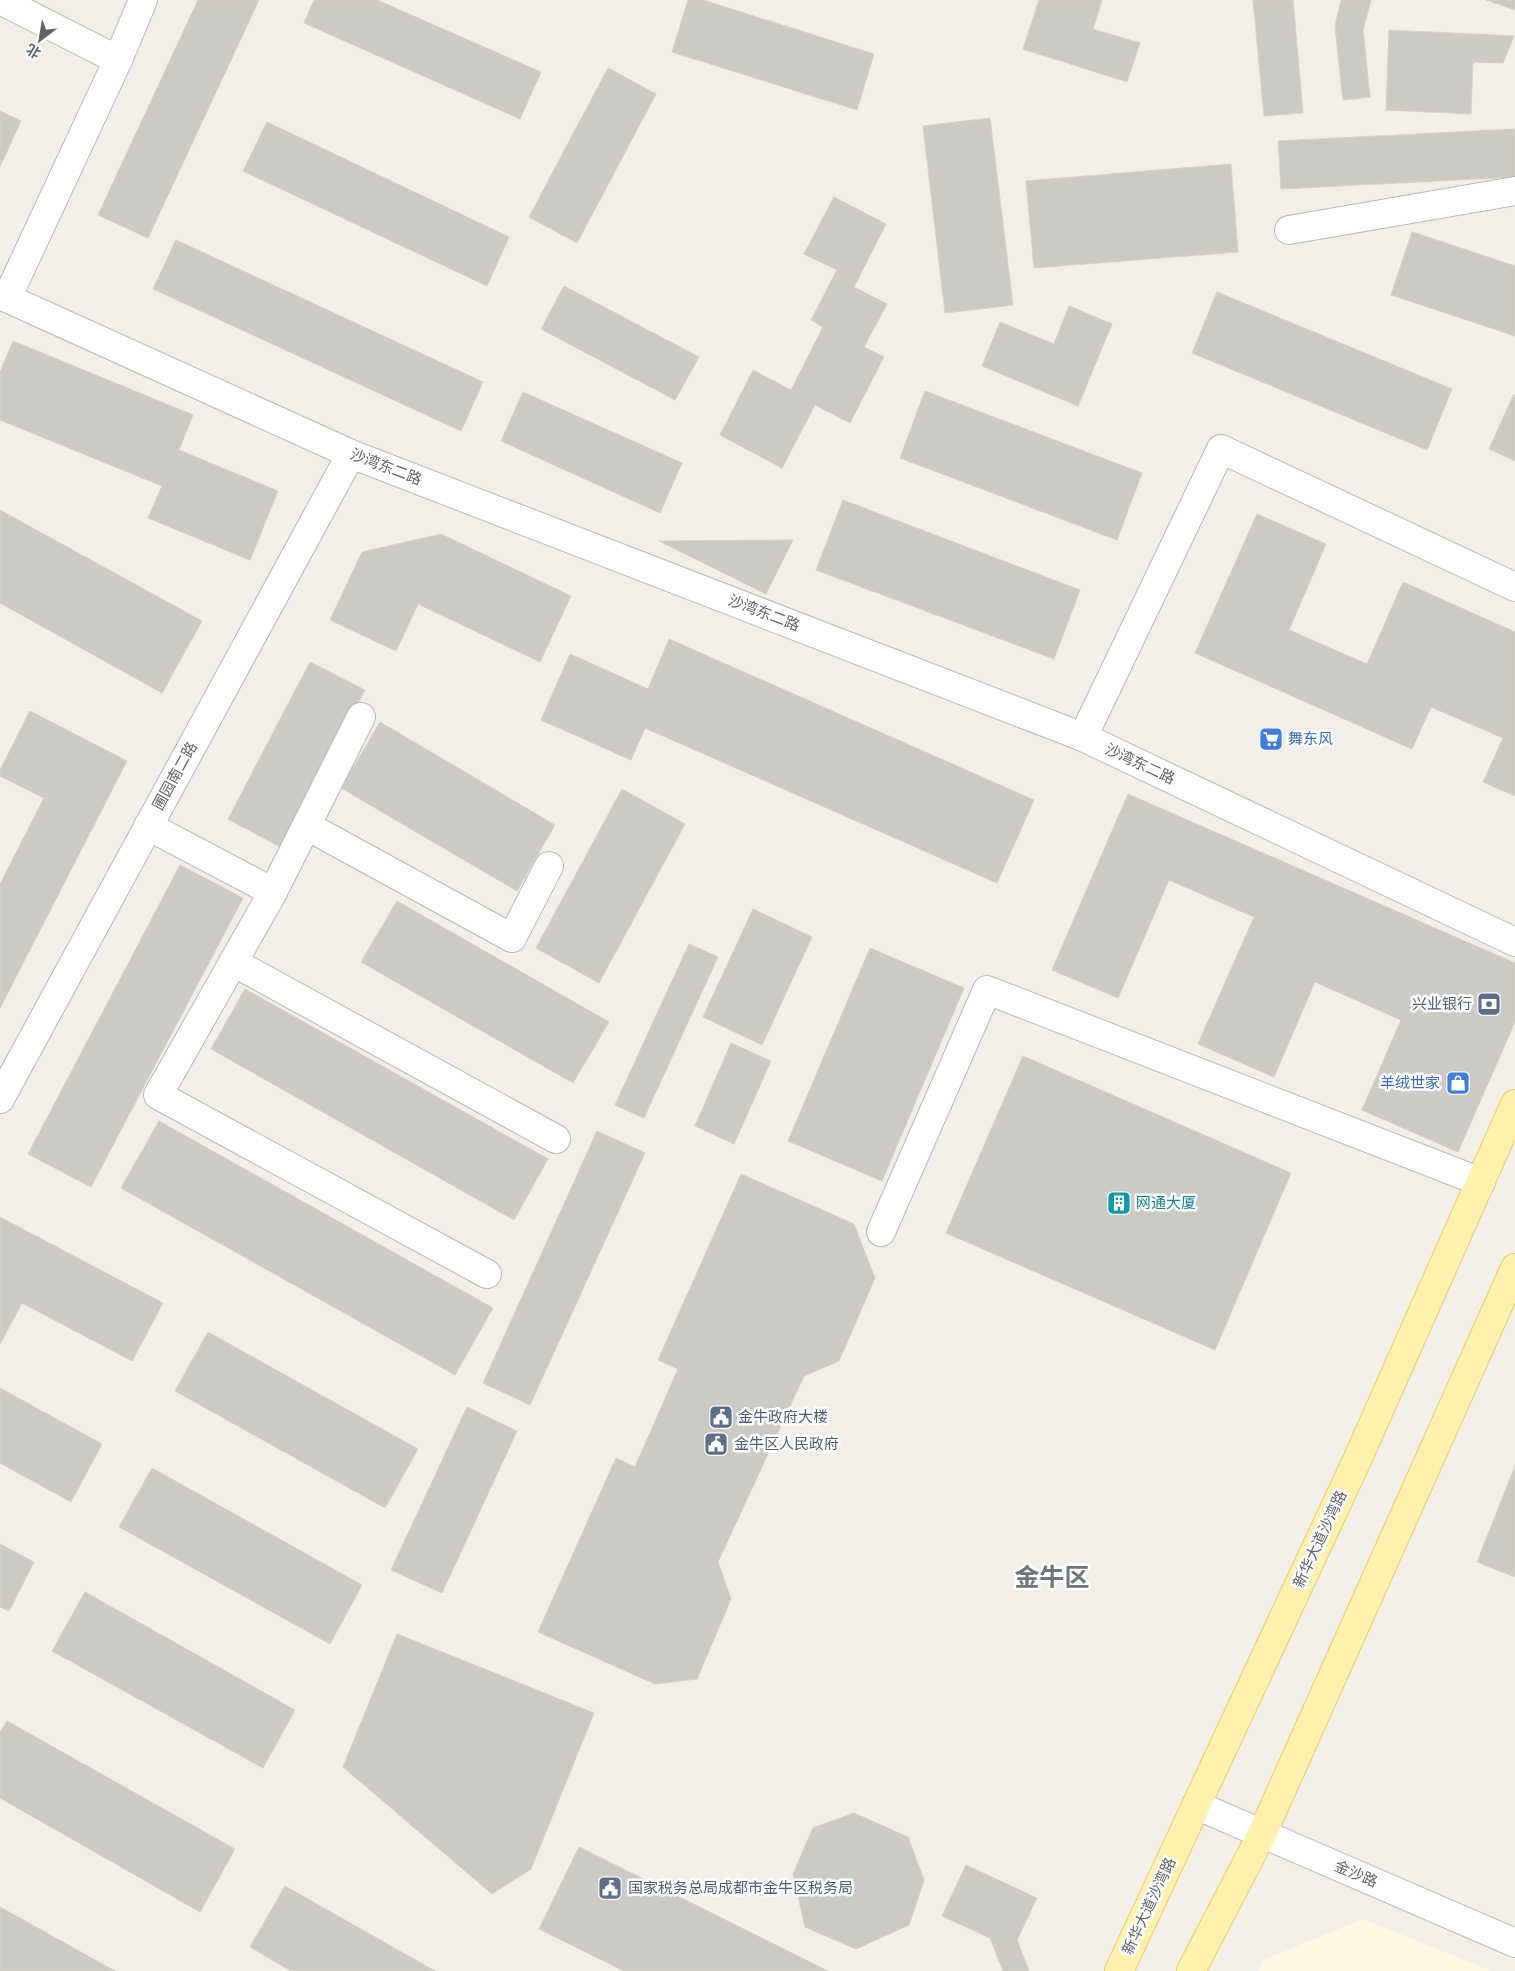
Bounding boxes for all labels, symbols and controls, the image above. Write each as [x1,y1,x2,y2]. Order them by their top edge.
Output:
north arrow [15,15,65,65]
text: 北 [23,40,44,62]
street label: 沙湾东二路 [348,445,424,489]
street label: 沙湾东二路 [726,591,802,635]
supermarket icon: 舞东风 [1258,726,1284,752]
place label: 舞东风 [1288,730,1333,748]
street label: 圃园南二路 [149,739,201,813]
street label: 沙湾东二路 [1102,740,1178,788]
bank icon: 兴业银行 [1476,991,1502,1017]
place label: 兴业银行 [1412,995,1472,1013]
shop icon: 羊绒世家 [1445,1070,1471,1096]
place label: 羊绒世家 [1380,1074,1440,1092]
building icon: 网通大厦 [1106,1190,1132,1216]
place label: 网通大厦 [1136,1194,1196,1212]
public building icon: 金牛政府大楼 [708,1404,734,1430]
place label: 金牛政府大楼 [738,1408,828,1426]
public building icon: 金牛区人民政府 [703,1431,729,1457]
place label: 金牛区人民政府 [734,1435,839,1453]
street label: 新华大道沙湾路 [1290,1488,1350,1590]
district label: 金牛区 [1014,1563,1090,1593]
street label: 新华大道沙湾路 [1119,1855,1179,1957]
street label: 金沙路 [1332,1857,1380,1891]
public building icon: 国家税务总局成都市金牛区税务局 [597,1875,623,1901]
place label: 国家税务总局成都市金牛区税务局 [628,1879,853,1897]

